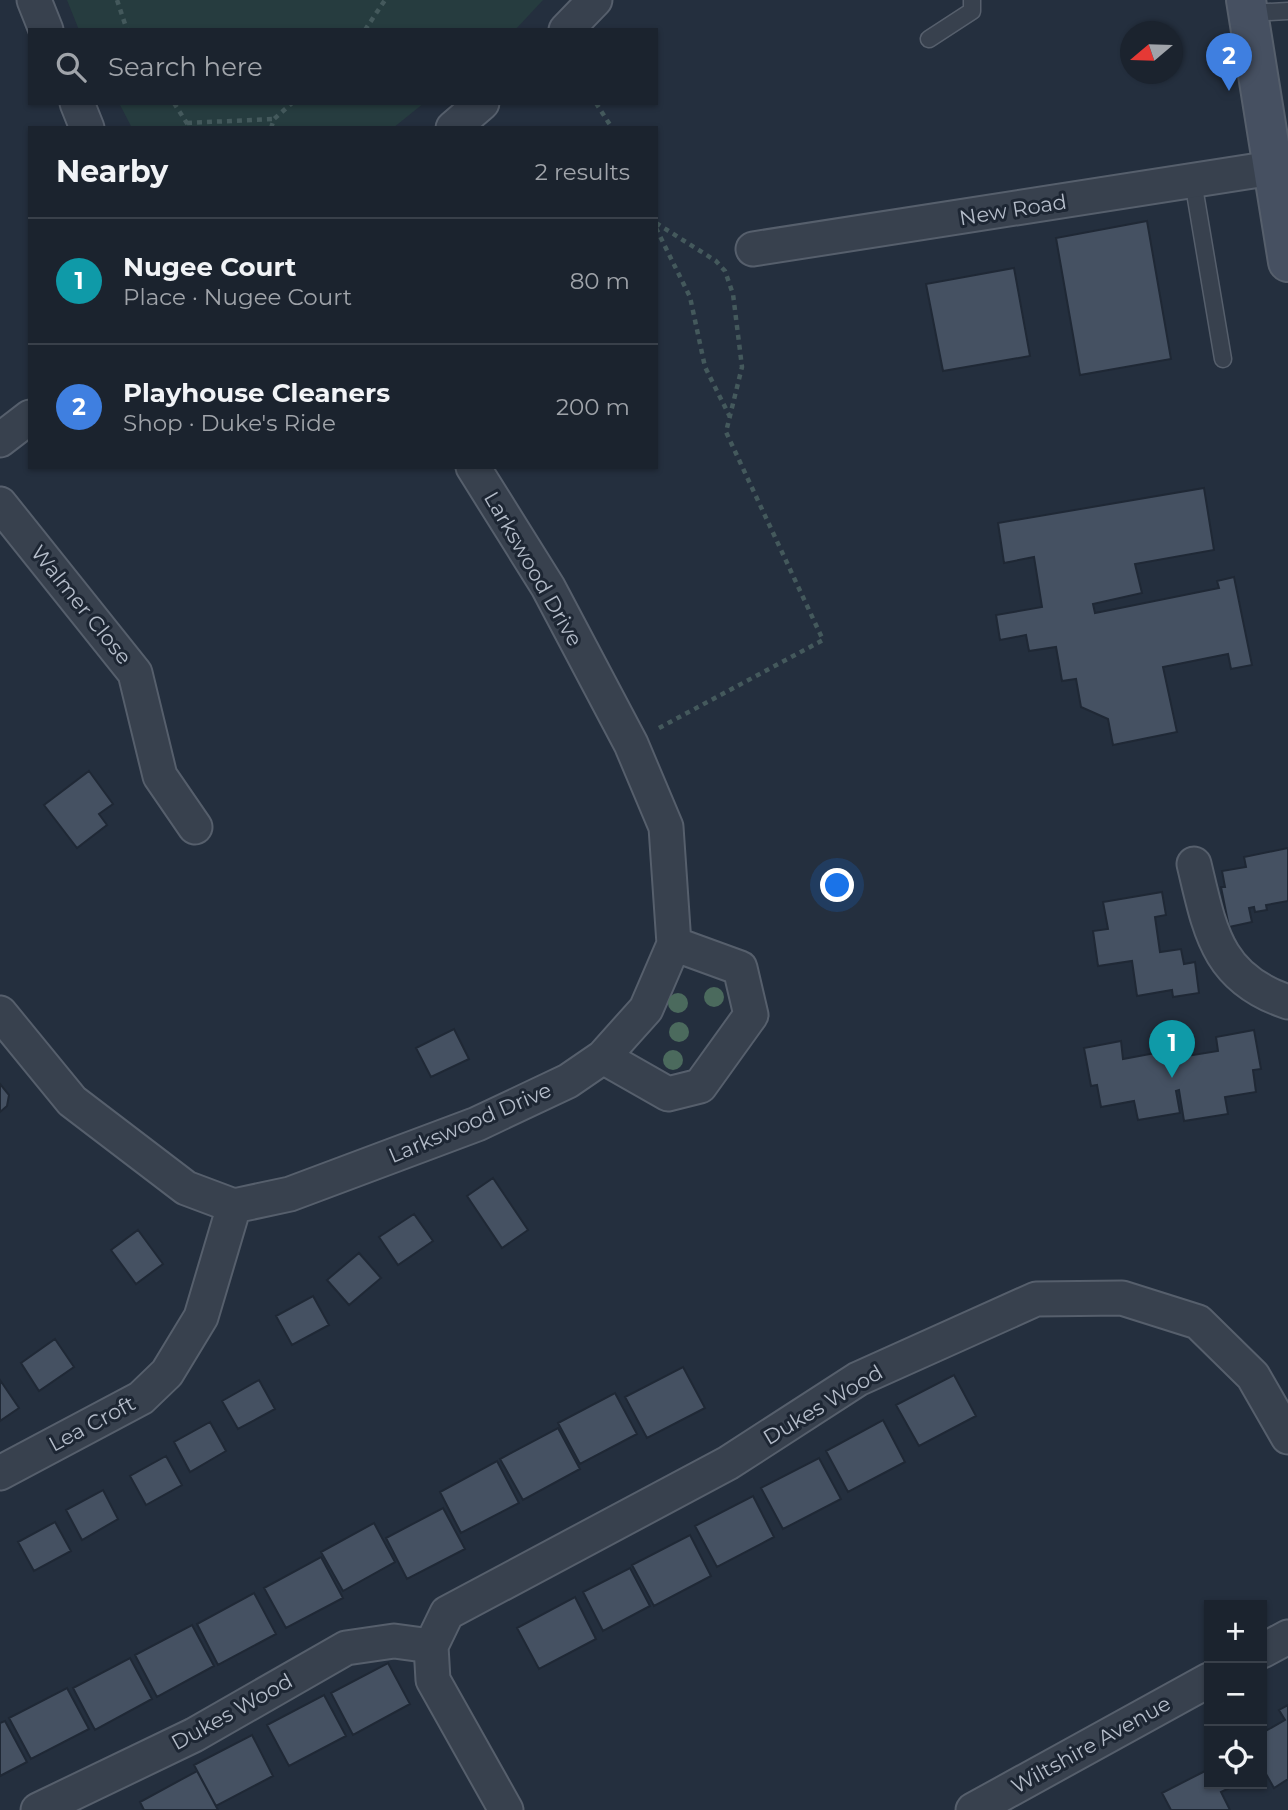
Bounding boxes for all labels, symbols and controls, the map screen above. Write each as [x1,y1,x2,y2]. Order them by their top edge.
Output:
north arrow [1120,21,1183,84]
search box [28,28,658,105]
pin: 2 [1206,33,1252,91]
icon: search [52,48,90,86]
text: Search here [108,51,263,83]
text: Nearby [56,153,168,190]
text: 2 results [535,158,630,186]
street label: New Road [957,189,1068,230]
text: Nugee Court [123,251,296,283]
text: 1 [74,267,84,295]
text: 80 m [570,267,630,295]
text: Place · Nugee Court [123,283,352,311]
text: Playhouse Cleaners [123,377,390,409]
text: 2 [72,393,86,421]
text: 200 m [556,393,630,421]
text: Shop · Duke's Ride [123,409,336,437]
street label: Larkswood Drive [479,487,588,651]
street label: Walmer Close [26,540,137,669]
your location [820,868,854,902]
pin: 1 [1149,1020,1195,1078]
street label: Larkswood Drive [385,1077,555,1168]
street label: Dukes Wood [759,1359,887,1450]
street label: Lea Croft [44,1390,139,1457]
map controls [1204,1600,1267,1789]
button: + [1204,1600,1267,1663]
button: − [1204,1663,1267,1726]
street label: Dukes Wood [167,1668,297,1755]
street label: Wiltshire Avenue [1007,1690,1175,1799]
button: locate [1204,1726,1267,1789]

